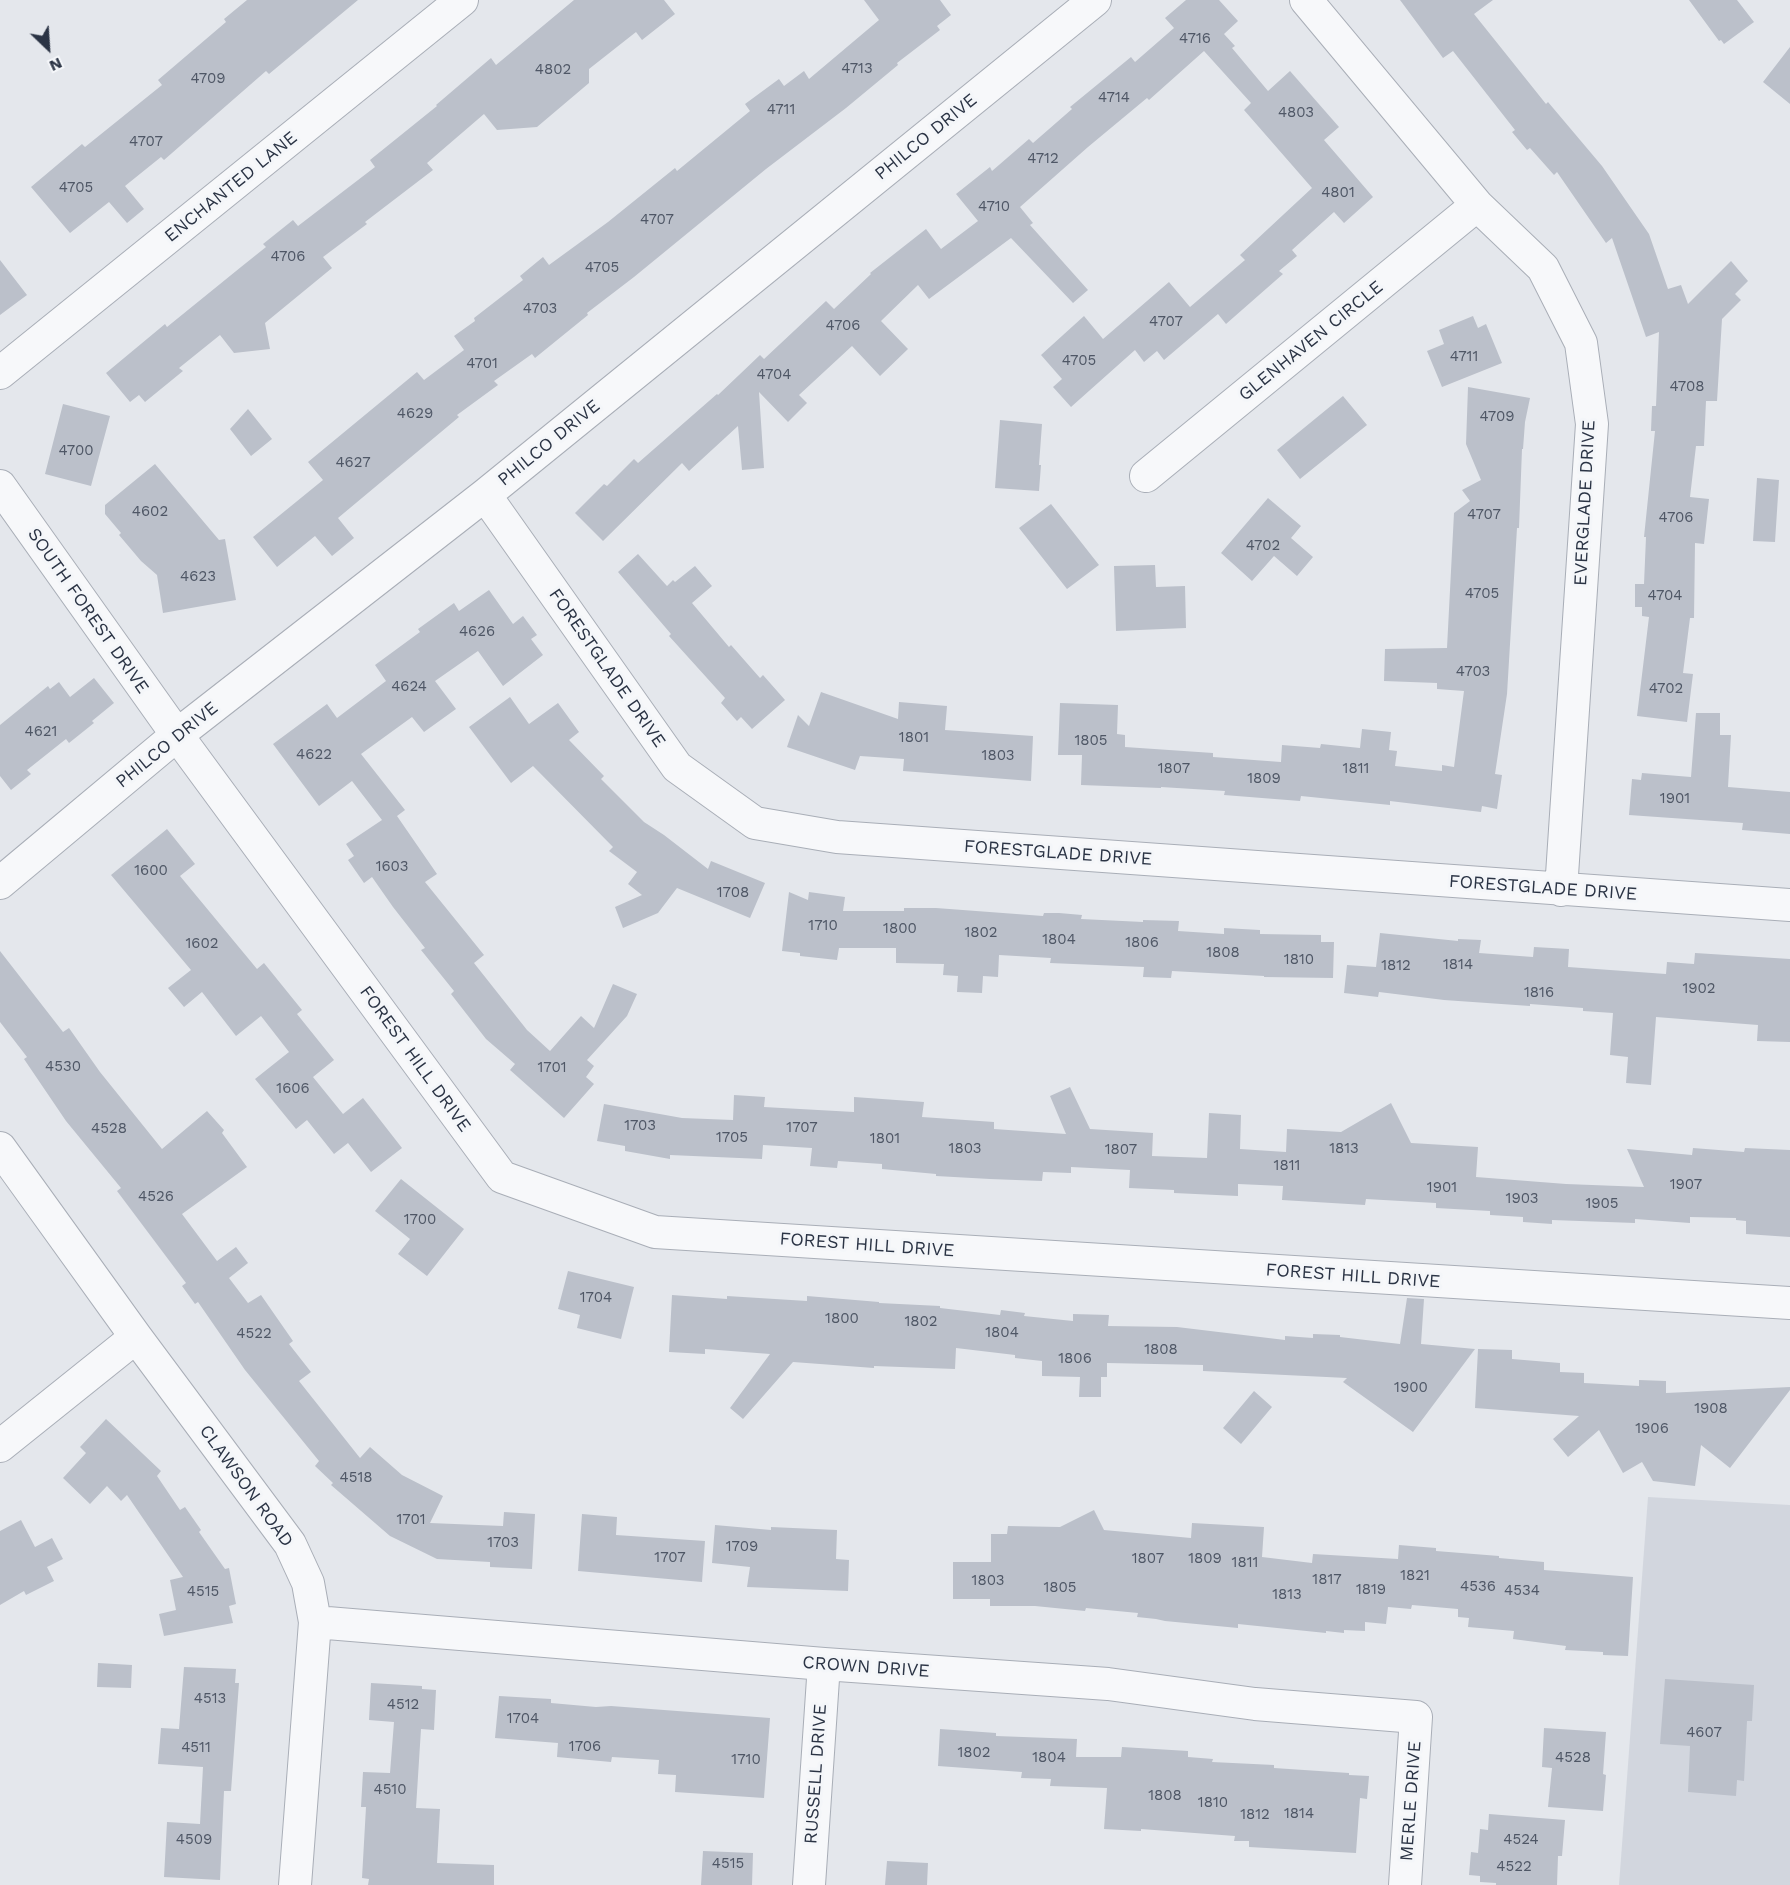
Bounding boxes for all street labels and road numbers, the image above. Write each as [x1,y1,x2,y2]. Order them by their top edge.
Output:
street label: PHILCO DRIVE [871,89,981,185]
street label: ENCHANTED LANE [160,127,302,247]
street label: GLENHAVEN CIRCLE [1235,276,1387,406]
street label: PHILCO DRIVE [494,395,604,491]
street label: EVERGLADE DRIVE [1570,419,1600,587]
street label: SOUTH FOREST DRIVE [23,524,153,698]
street label: FORESTGLADE DRIVE [544,584,670,752]
street label: PHILCO DRIVE [112,697,222,793]
street label: FORESTGLADE DRIVE [963,836,1153,870]
street label: FORESTGLADE DRIVE [1448,871,1638,905]
street label: FOREST HILL DRIVE [355,982,475,1136]
street label: FOREST HILL DRIVE [779,1228,955,1262]
street label: FOREST HILL DRIVE [1265,1259,1441,1293]
street label: CLAWSON ROAD [194,1421,298,1551]
street label: CROWN DRIVE [802,1652,930,1682]
street label: RUSSELL DRIVE [800,1703,832,1845]
street label: MERLE DRIVE [1396,1740,1426,1862]

